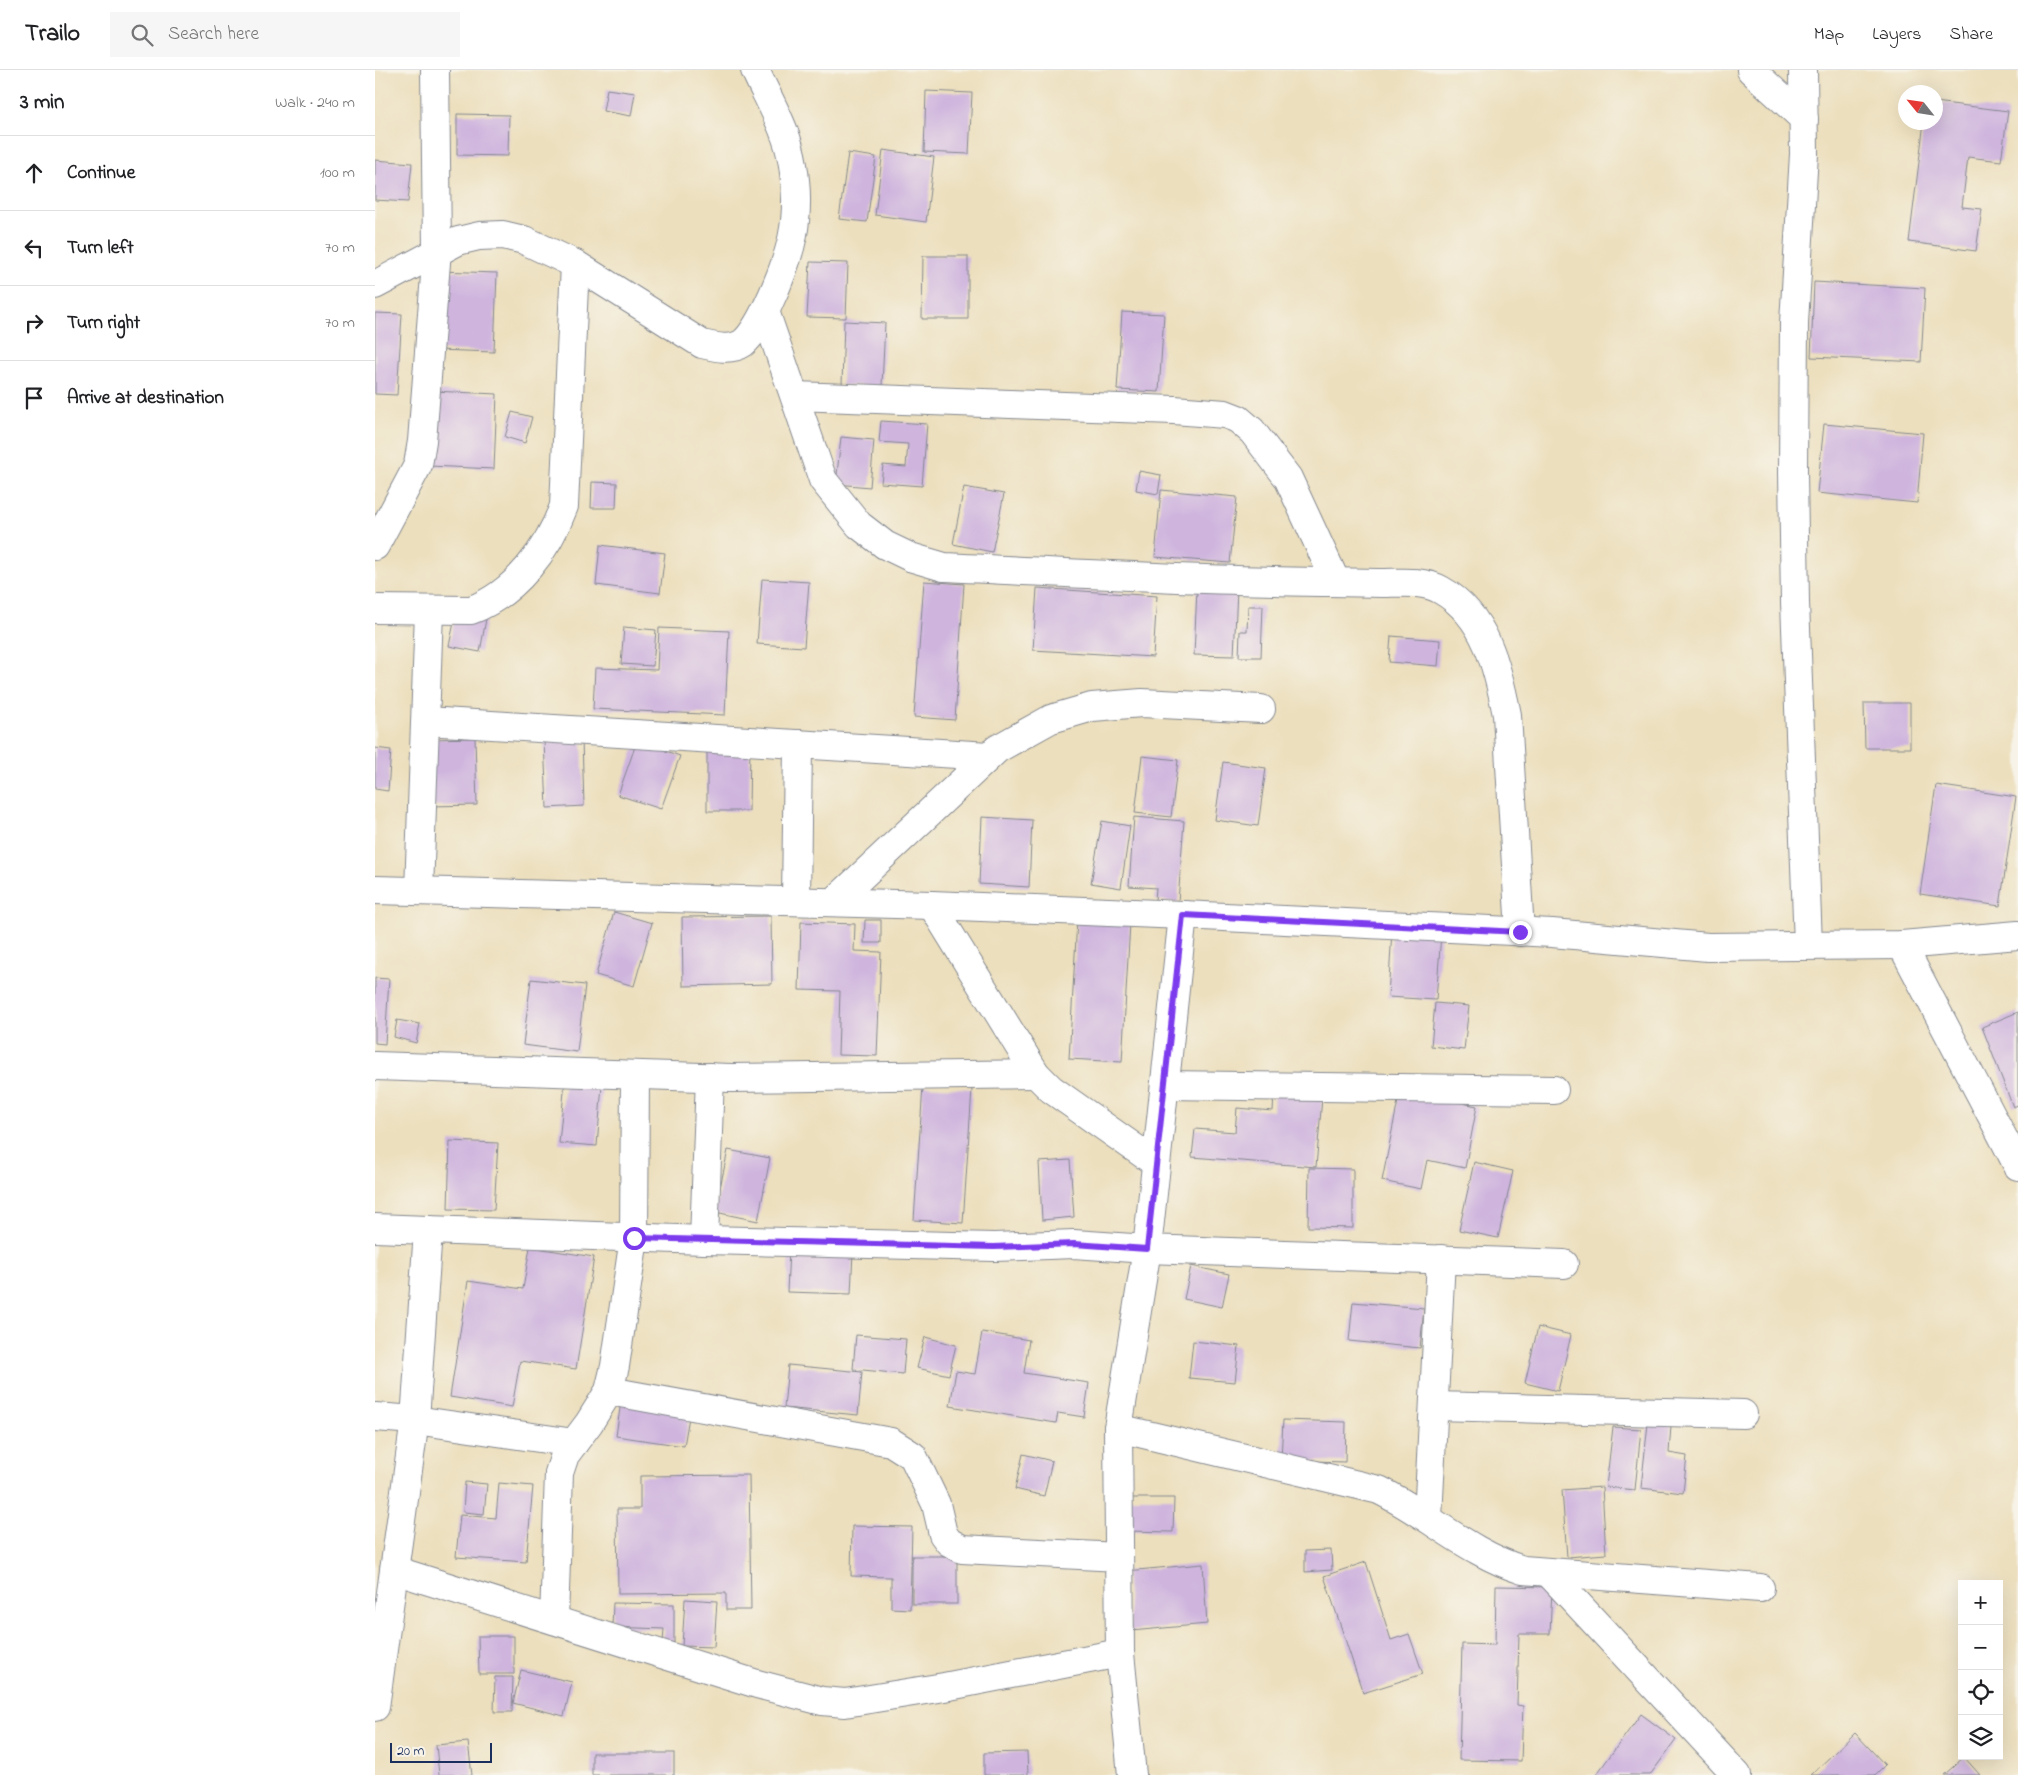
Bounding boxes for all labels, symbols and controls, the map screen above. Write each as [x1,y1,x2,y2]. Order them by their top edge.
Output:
search box [110,12,460,57]
text: Trailo [25,17,80,52]
icon: search [128,21,156,49]
text: Search here [168,21,259,48]
text: Map [1814,22,1844,48]
text: Layers [1872,22,1922,48]
text: Share [1950,22,1993,48]
north arrow [1898,85,1943,130]
text: 3 min [20,88,64,118]
text: Walk · 240 m [275,91,355,115]
icon: ahead [20,159,48,187]
text: Continue [67,160,135,187]
text: 100 m [320,161,355,185]
icon: left [20,234,48,262]
text: Turn left [67,235,134,262]
text: 70 m [325,236,355,260]
icon: right [20,309,48,337]
text: Turn right [67,310,140,337]
text: 70 m [325,311,355,335]
icon: arrive [20,384,48,412]
text: Arrive at destination [67,385,224,412]
route end [1509,921,1532,944]
route start [623,1227,646,1250]
map controls [1958,1580,2003,1760]
button: + [1958,1580,2003,1625]
button: − [1958,1625,2003,1670]
button: locate [1958,1670,2003,1715]
button: layers [1958,1715,2003,1760]
scale bar [390,1740,493,1763]
text: 20 m [397,1741,424,1762]

